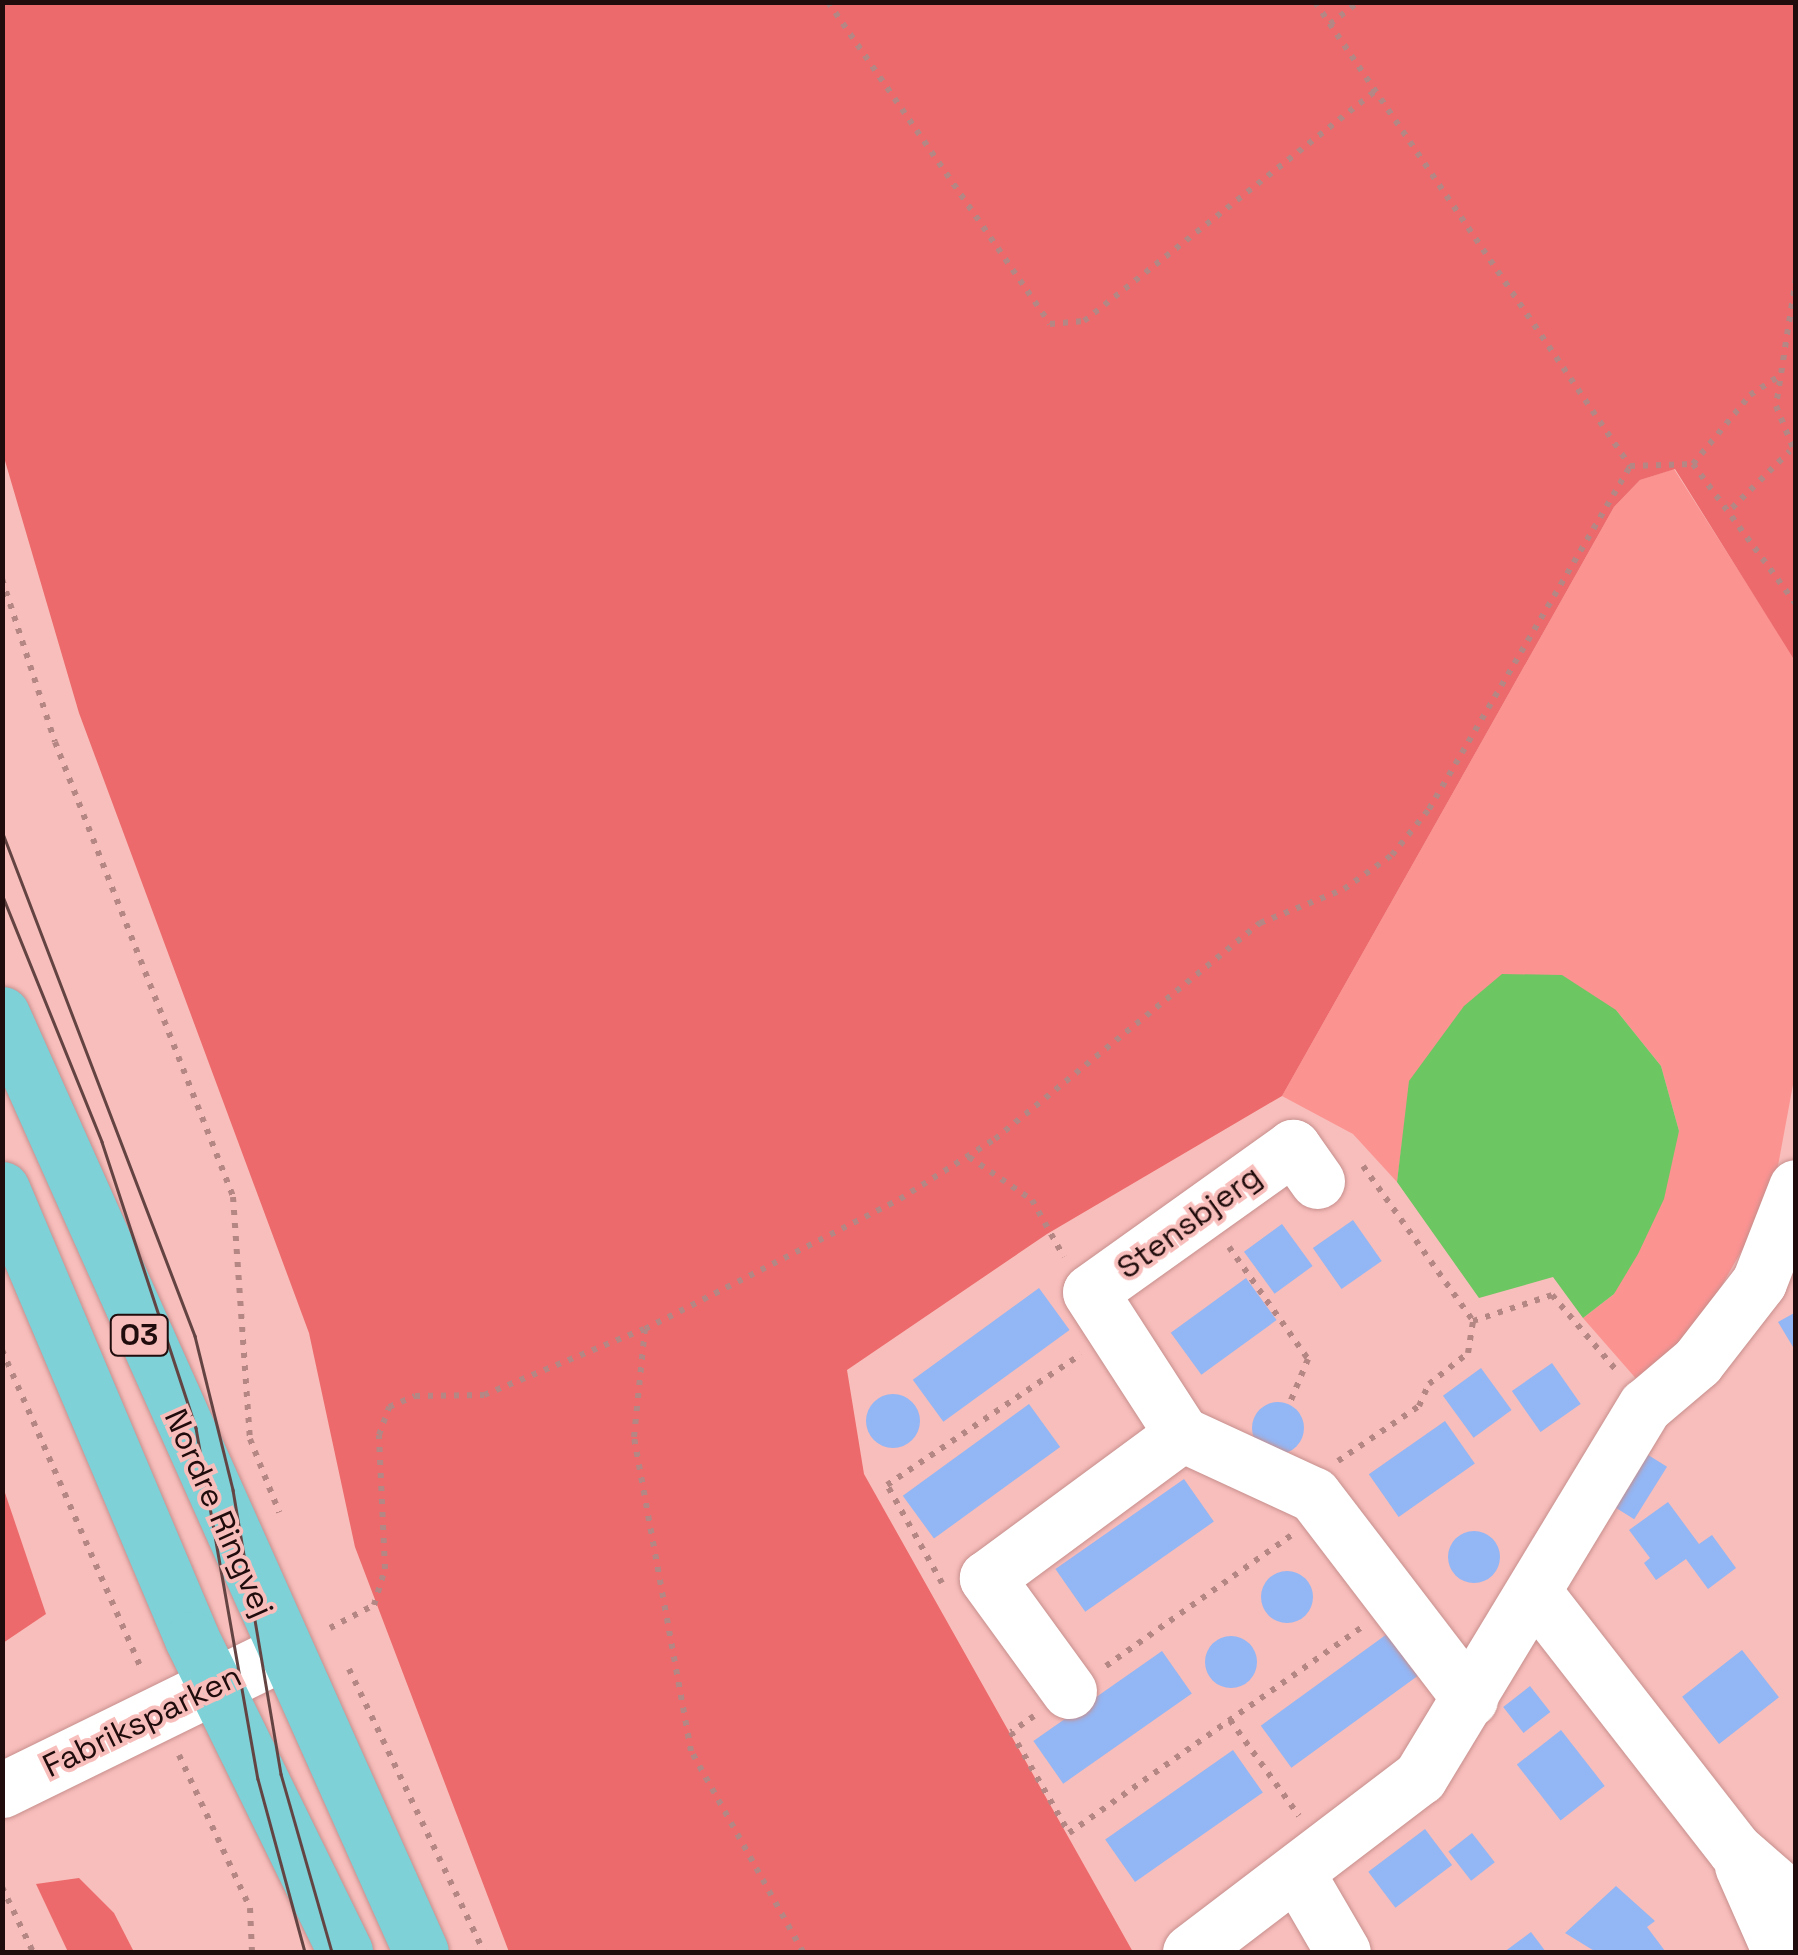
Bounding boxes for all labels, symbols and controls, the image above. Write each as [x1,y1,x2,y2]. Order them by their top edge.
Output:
street label: Stensbjerg [1109,1157,1269,1287]
road number: O3 [109,1310,169,1360]
street label: Nordre Ringvej [156,1403,282,1623]
street label: Fabriksparken [37,1656,247,1786]

